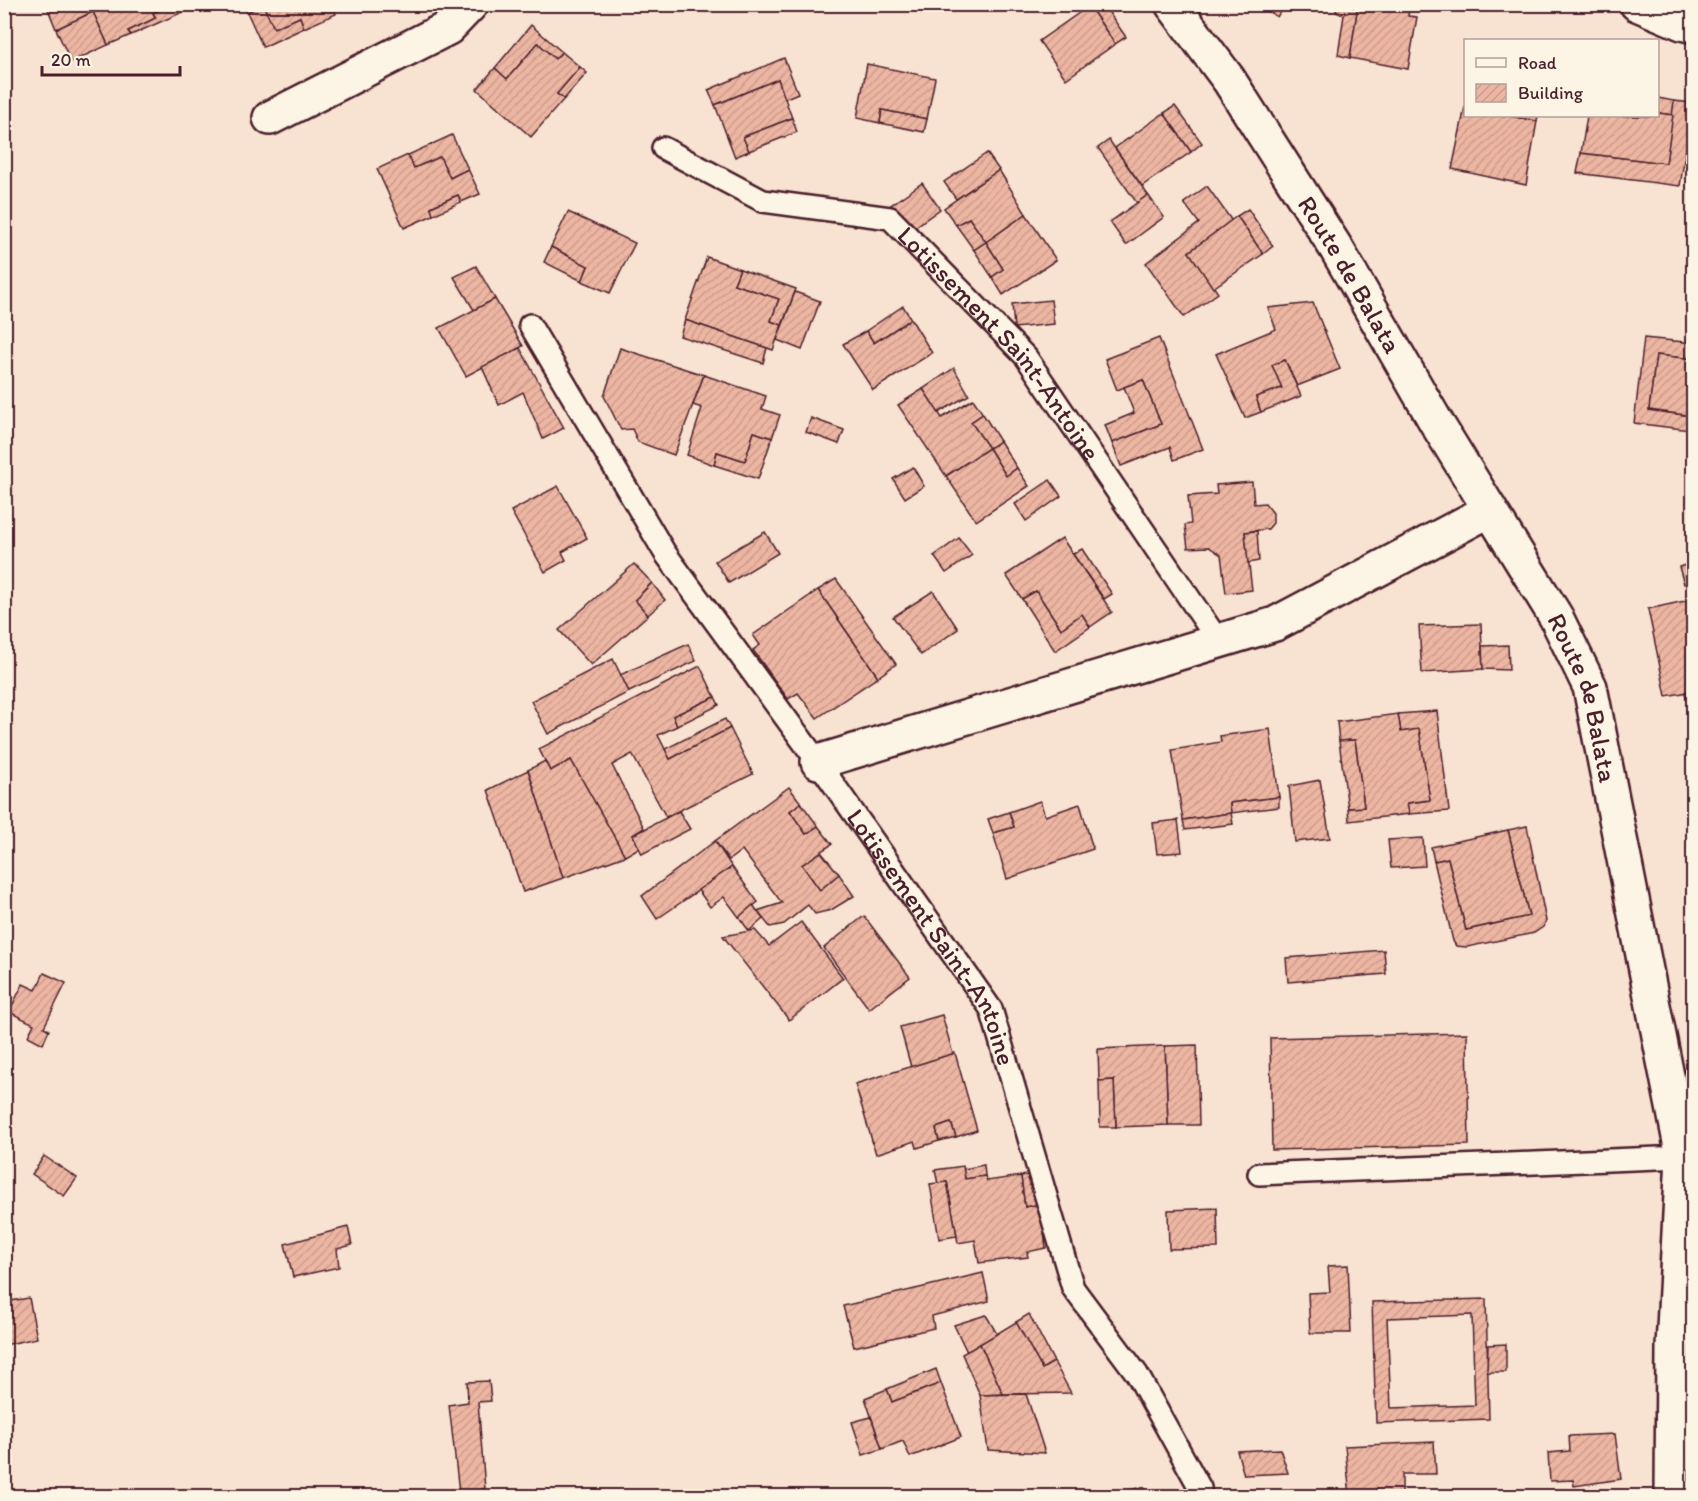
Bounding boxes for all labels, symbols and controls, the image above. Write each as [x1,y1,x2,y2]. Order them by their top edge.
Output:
scale bar [42,39,180,77]
legend [1464,39,1659,117]
text: 20 m [51,49,91,71]
text: Road [1518,52,1557,74]
text: Building [1518,82,1584,104]
street label: Route de Balata [1291,190,1409,359]
street label: Lotissement Saint-Antoine [891,219,1107,467]
street label: Route de Balata [1541,608,1625,786]
street label: Lotissement Saint-Antoine [840,802,1023,1069]

